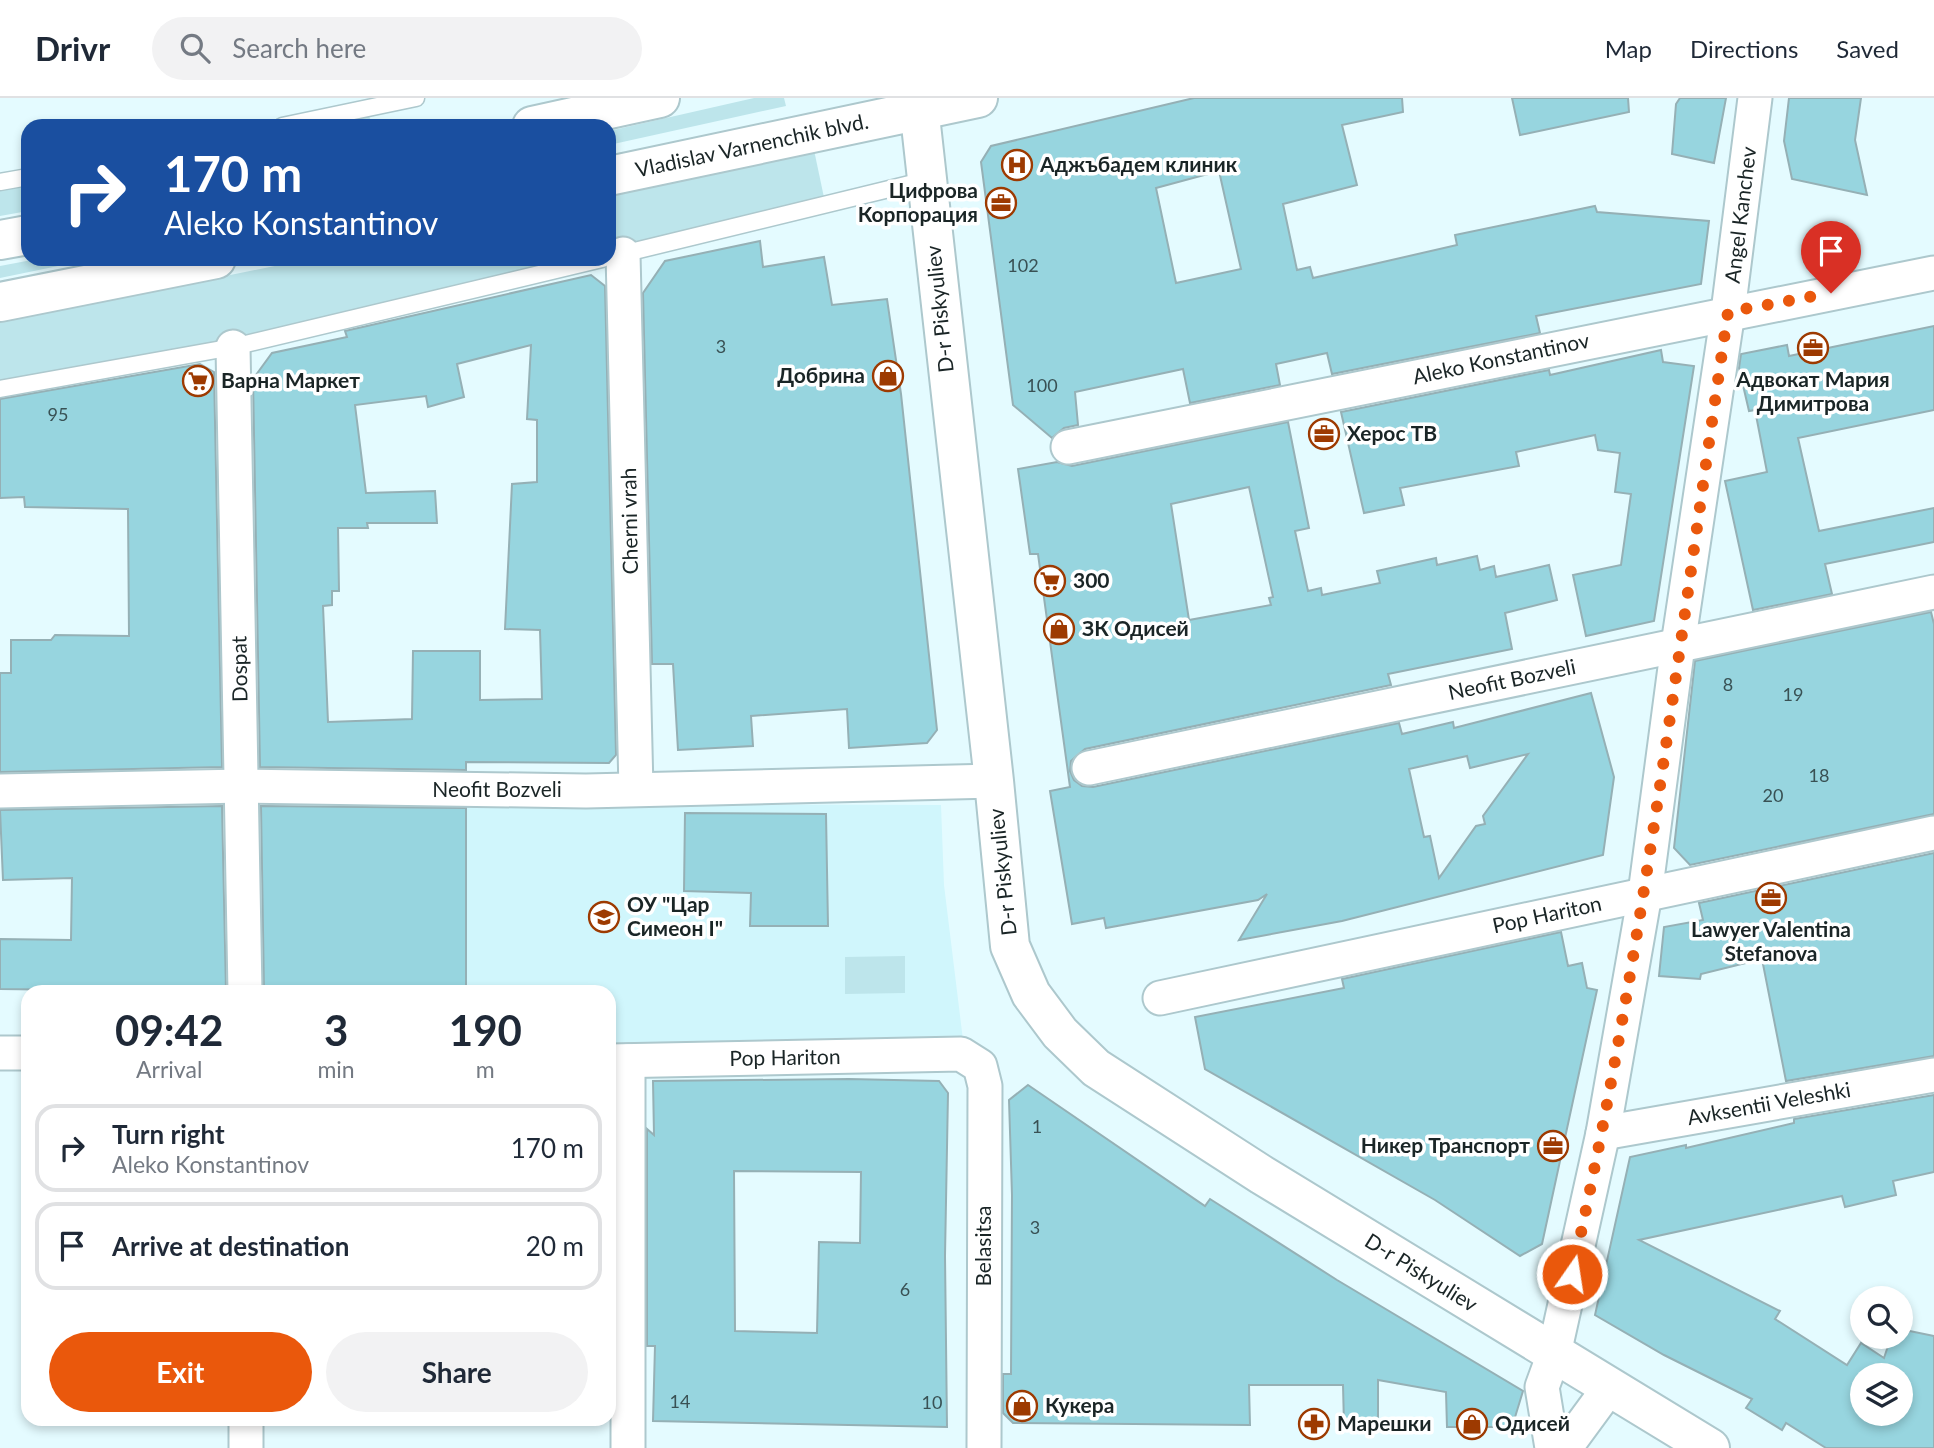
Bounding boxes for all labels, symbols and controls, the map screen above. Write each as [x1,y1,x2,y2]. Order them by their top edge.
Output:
search box [152,17,642,80]
text: Drivr [35,28,110,68]
icon: search [176,29,214,67]
text: Search here [232,32,366,64]
text: Map [1605,34,1652,63]
text: Directions [1690,34,1798,63]
text: Saved [1836,34,1899,63]
street label: Vladislav Varnenchik blvd. [633,108,871,181]
text: 170 m [164,144,302,202]
street label: Angel Kanchev [1719,145,1760,285]
icon: right [49,147,140,238]
hospital icon: Аджъбадем клиник [1000,148,1034,182]
place label: Аджъбадем клиник [1039,151,1238,176]
place label: Цифрова Корпорация [858,177,978,226]
office icon: Цифрова Корпорация [984,186,1018,220]
text: Aleko Konstantinov [164,203,438,242]
pin [1801,221,1861,293]
icon: arrive [1812,232,1850,270]
street label: D-r Piskyuliev [919,244,958,374]
house number: 102 [1007,254,1039,276]
street label: Aleko Konstantinov [1410,327,1591,388]
office icon: Адвокат Мария Димитрова [1796,331,1830,365]
house number: 3 [716,335,726,357]
shop icon: Добрина [871,359,905,393]
place label: Добрина [777,362,865,387]
supermarket icon: Варна Маркет [181,364,215,398]
place label: Адвокат Мария Димитрова [1735,366,1890,415]
place label: Варна Маркет [221,367,360,392]
house number: 100 [1026,374,1058,396]
house number: 95 [48,403,68,425]
office icon: Херос ТВ [1307,417,1341,451]
place label: Херос ТВ [1347,420,1437,445]
street label: Cherni vrah [615,468,642,575]
supermarket icon: 300 [1033,564,1067,598]
place label: 300 [1073,567,1110,592]
shop icon: ЗК Одисей [1042,612,1076,646]
place label: ЗК Одисей [1082,615,1189,640]
street label: Dospat [225,635,252,702]
street label: Neofit Bozveli [1446,653,1578,704]
house number: 8 [1723,673,1733,695]
house number: 19 [1783,683,1803,705]
house number: 18 [1809,764,1829,786]
street label: Neofit Bozveli [432,776,562,801]
house number: 20 [1763,784,1783,806]
street label: D-r Piskyuliev [982,807,1021,937]
office icon: Lawyer Valentina Stefanova [1754,881,1788,915]
street label: Pop Hariton [1490,890,1604,937]
place label: ОУ "Цар Симеон I" [627,891,723,940]
school or university icon: ОУ "Цар Симеон I" [587,900,621,934]
place label: Lawyer Valentina Stefanova [1691,916,1851,965]
text: 09:42 [115,1005,223,1055]
text: 3 [324,1005,348,1055]
text: 190 [449,1005,522,1055]
street label: Pop Hariton [729,1043,841,1070]
text: Arrival [136,1055,202,1083]
text: min [317,1055,355,1083]
text: m [476,1055,495,1083]
street label: Avksentii Veleshki [1685,1076,1852,1129]
house number: 1 [1032,1115,1042,1137]
text: Turn right [112,1118,225,1150]
icon: right [53,1129,91,1167]
office icon: Никер Транспорт [1536,1129,1570,1163]
text: 170 m [511,1132,584,1164]
place label: Никер Транспорт [1361,1132,1530,1157]
text: Aleko Konstantinov [112,1150,309,1178]
street label: Belasitsa [970,1205,995,1287]
house number: 3 [1030,1216,1040,1238]
icon: arrive [53,1227,91,1265]
street label: D-r Piskyuliev [1361,1227,1483,1316]
text: Arrive at destination [112,1230,349,1262]
text: 20 m [526,1230,584,1262]
position arrow [1535,1237,1609,1311]
house number: 6 [900,1278,910,1300]
map controls [1850,1286,1913,1426]
button: search [1850,1286,1913,1349]
button: Exit [49,1332,312,1412]
button: Share [326,1332,588,1412]
button: layers [1850,1363,1913,1426]
shop icon: Кукера [1005,1389,1039,1423]
house number: 14 [670,1390,690,1412]
house number: 10 [922,1391,942,1413]
place label: Кукера [1045,1392,1114,1417]
pharmacy icon: Марешки [1297,1407,1331,1441]
shop icon: Одисей [1455,1407,1489,1441]
place label: Марешки [1337,1410,1431,1435]
place label: Одисей [1495,1410,1570,1435]

